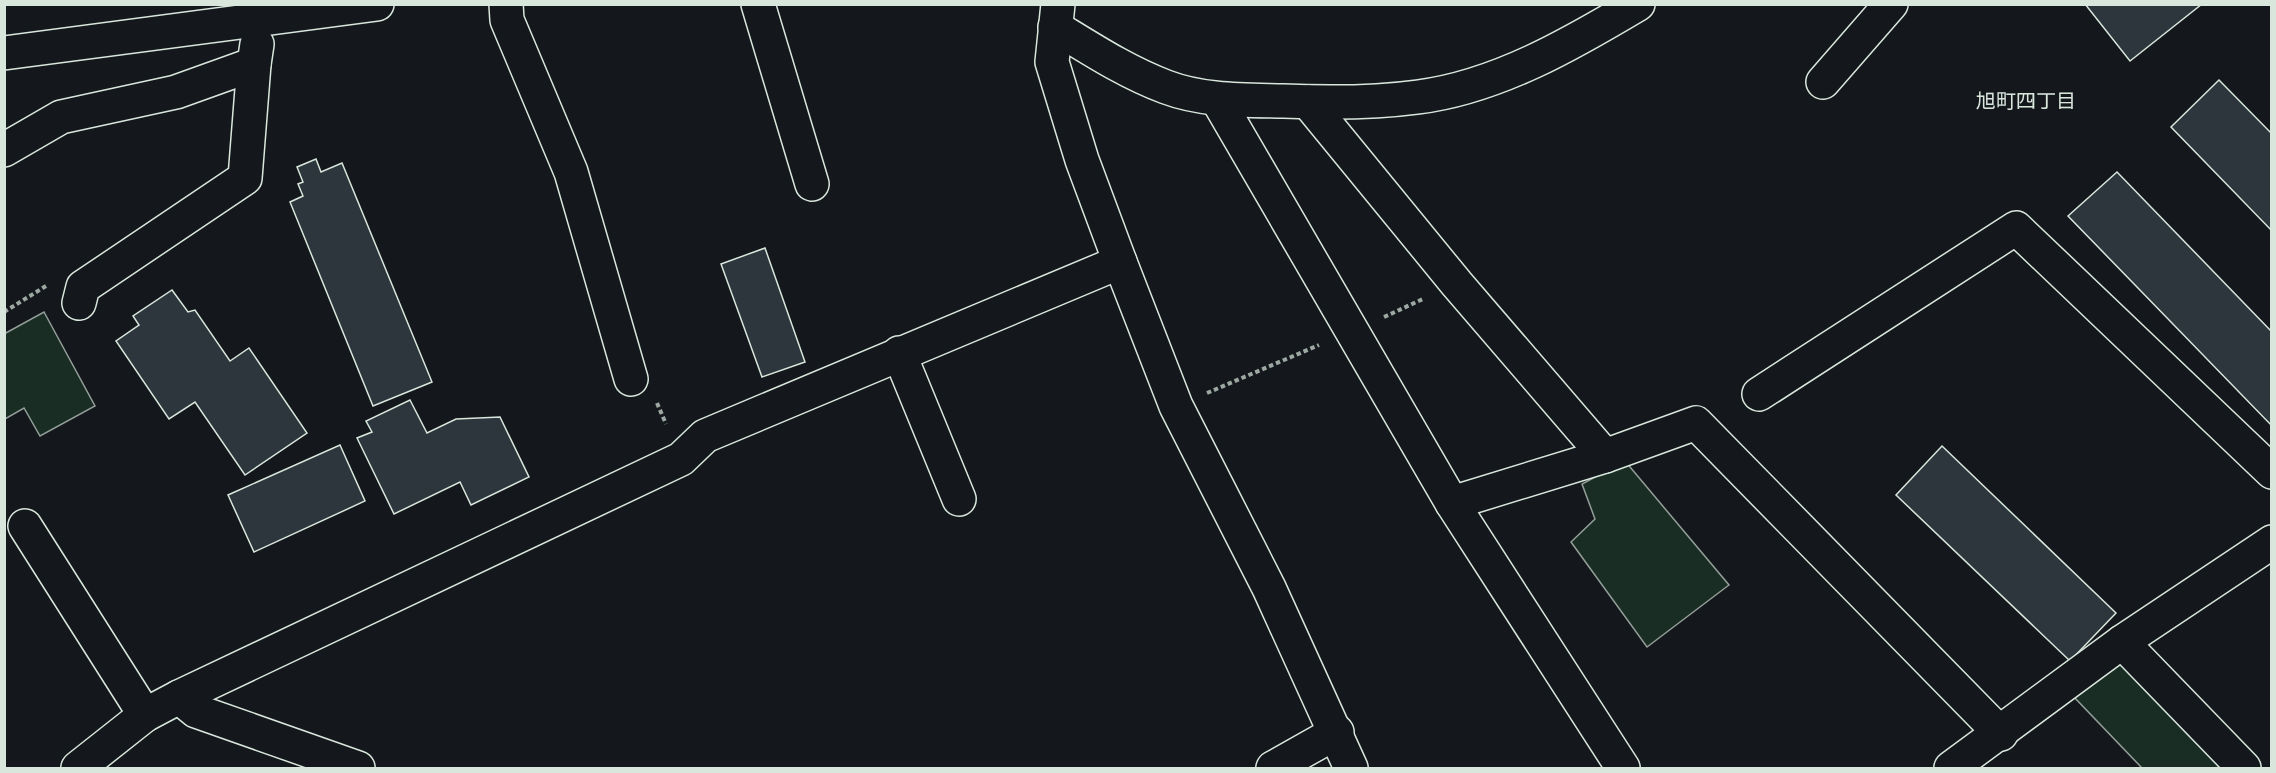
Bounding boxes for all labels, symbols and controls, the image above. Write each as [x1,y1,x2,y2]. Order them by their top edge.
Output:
district label: 旭町四丁目 [1976,87,2076,115]

